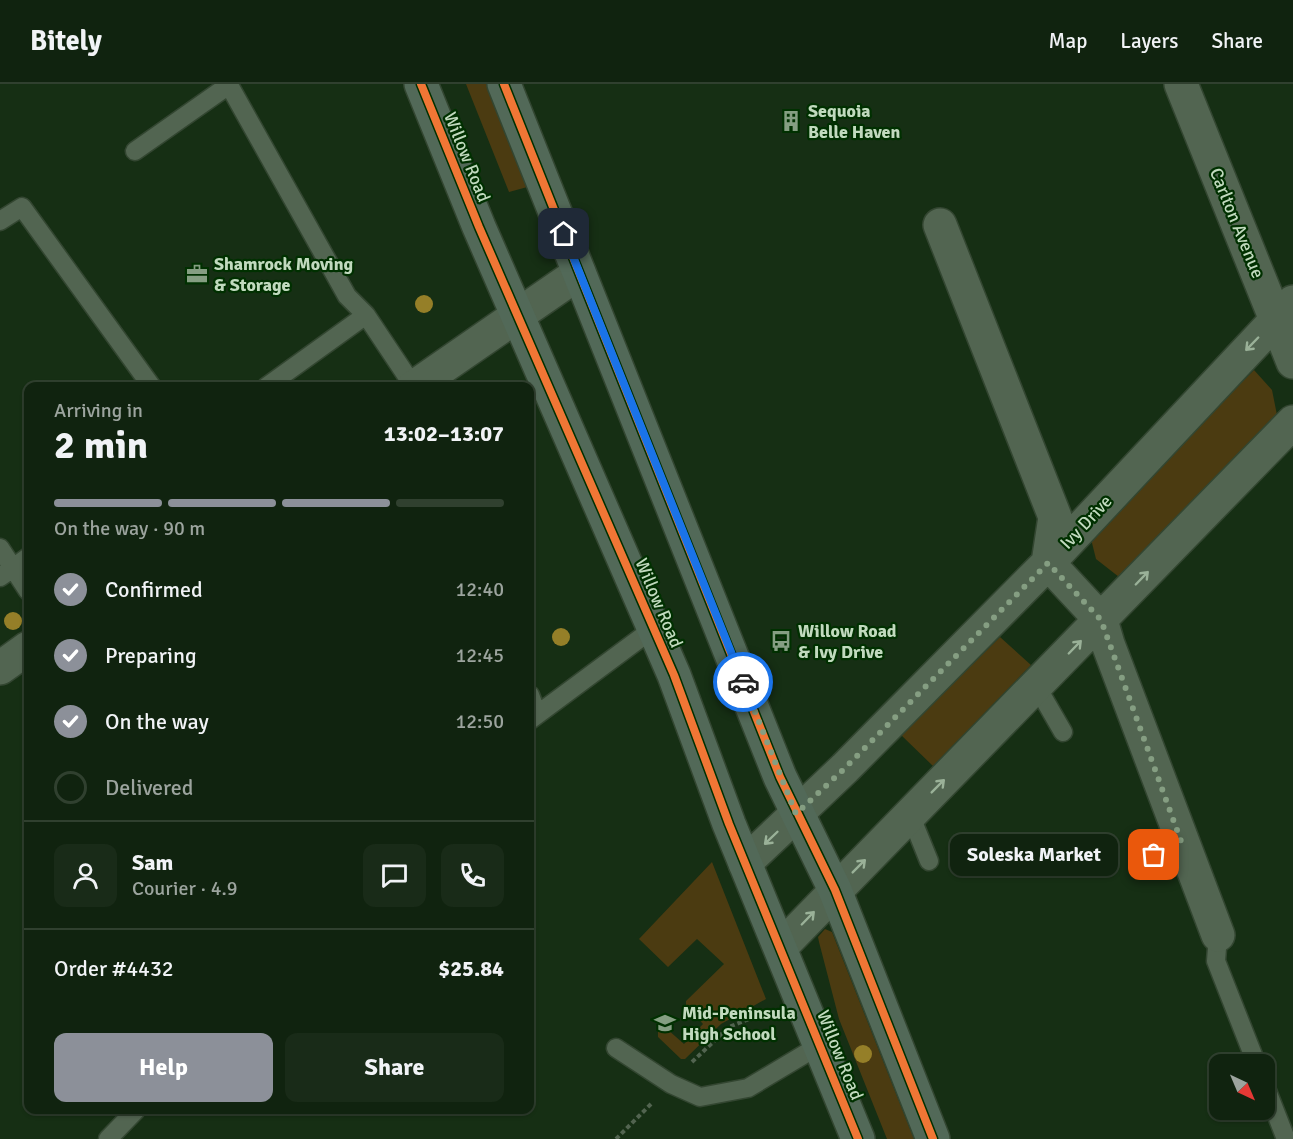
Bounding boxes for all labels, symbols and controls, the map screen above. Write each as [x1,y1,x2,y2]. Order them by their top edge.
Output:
text: Bitely [30,24,102,58]
text: Map [1049,28,1087,54]
text: Layers [1120,28,1178,54]
text: Share [1211,28,1263,54]
place label: Sequoia Belle Haven [808,100,901,143]
street label: Willow Road [439,109,495,205]
building icon: Sequoia Belle Haven [779,109,803,133]
street label: Carlton Avenue [1205,165,1269,281]
pin [538,208,589,259]
icon: home [547,217,580,250]
place label: Shamrock Moving & Storage [214,253,354,296]
office icon: Shamrock Moving & Storage [185,262,209,286]
one-way arrow [1245,337,1260,352]
text: Arriving in [54,398,143,423]
text: 13:02–13:07 [384,420,504,447]
text: 2 min [54,421,148,469]
street label: Ivy Drive [1055,490,1117,554]
text: On the way · 90 m [54,516,205,541]
street label: Willow Road [630,555,688,651]
one-way arrow [1134,571,1149,586]
icon: check [54,573,87,606]
text: Confirmed [105,576,203,603]
text: 12:40 [455,577,504,602]
place label: Willow Road & Ivy Drive [798,620,897,663]
bus stop icon: Willow Road & Ivy Drive [769,629,793,653]
icon: check [54,639,87,672]
one-way arrow [1068,640,1082,655]
text: Preparing [105,642,197,669]
text: 12:45 [455,643,504,668]
courier [713,652,773,712]
icon: car [727,666,760,699]
icon: check [54,705,87,738]
text: On the way [105,708,209,735]
text: 12:50 [455,709,504,734]
text: Delivered [105,774,193,801]
one-way arrow [931,778,945,793]
pin [1128,829,1179,880]
one-way arrow [763,831,778,845]
callout: Soleska Market [950,834,1118,876]
icon: bag [1137,838,1170,871]
text: Soleska Market [967,842,1101,867]
button: person [54,844,117,907]
button: chat [363,844,426,907]
button: phone [441,844,504,907]
text: Sam [132,849,173,876]
one-way arrow [851,859,866,873]
text: Courier · 4.9 [132,876,238,901]
one-way arrow [801,911,815,926]
text: Order #4432 [54,955,174,982]
text: $25.84 [438,955,504,982]
place label: Mid-Peninsula High School [682,1002,796,1045]
street label: Willow Road [812,1007,868,1103]
school or university icon: Mid-Peninsula High School [653,1011,677,1035]
button: Help [54,1033,273,1102]
button: Share [285,1033,504,1102]
north arrow [1209,1054,1275,1120]
map controls [1209,1054,1275,1120]

